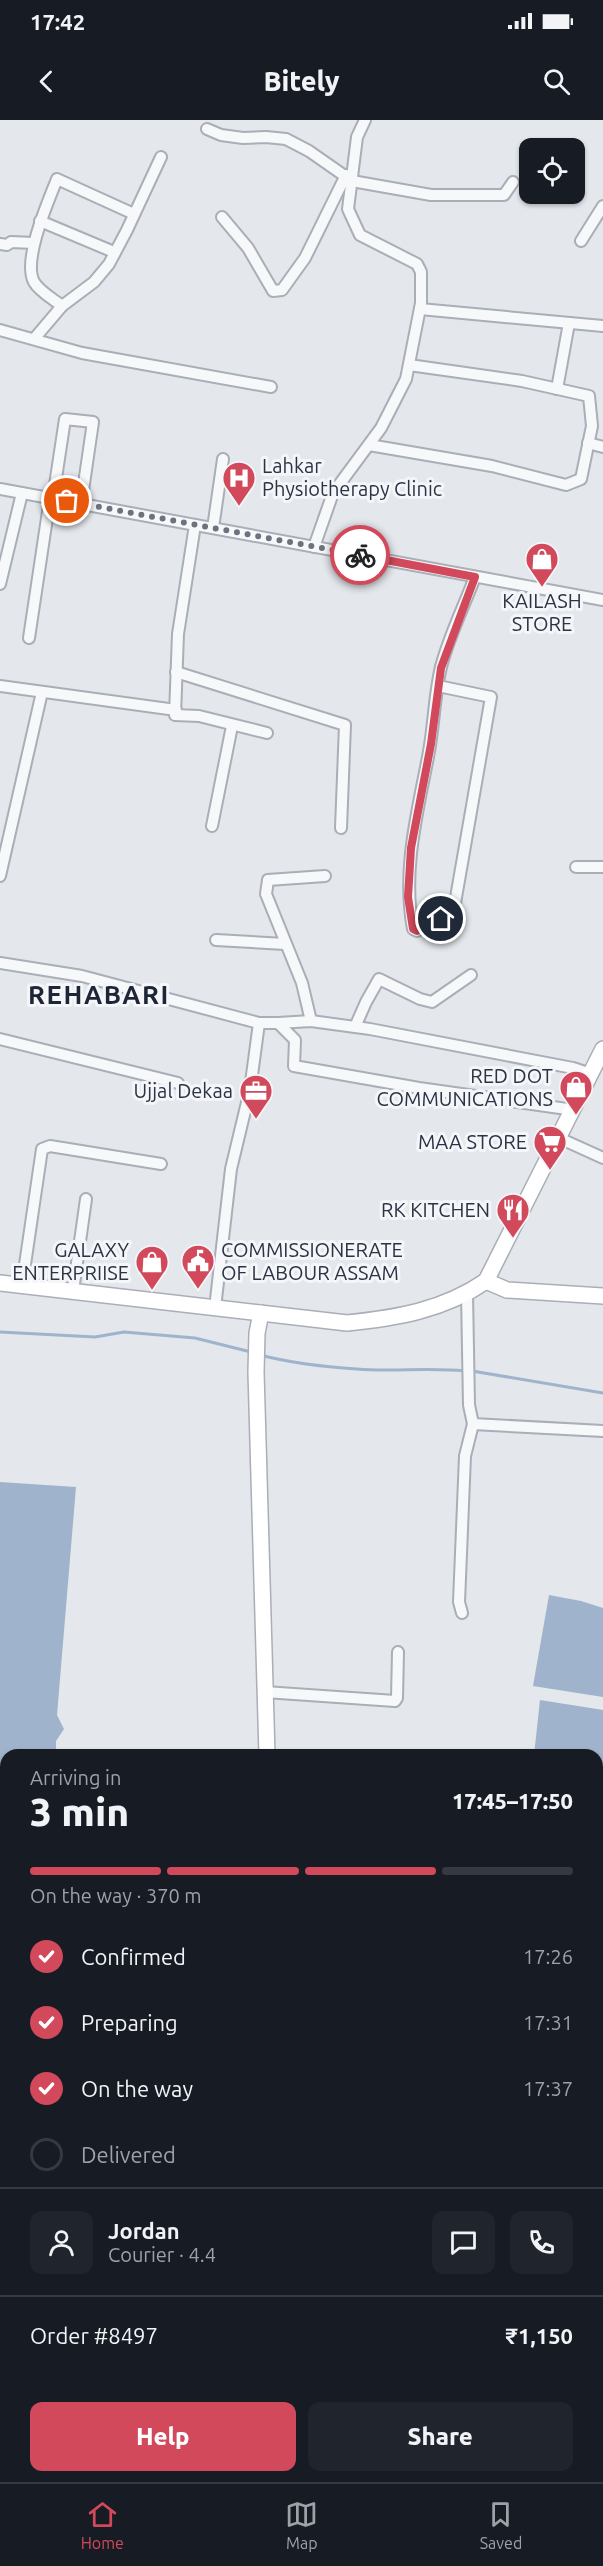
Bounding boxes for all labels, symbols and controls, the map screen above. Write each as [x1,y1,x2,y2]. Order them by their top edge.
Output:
text: 17:42 [30,9,85,34]
icon: back [30,65,63,98]
icon: search [540,65,573,98]
text: Bitely [263,66,340,96]
map controls [519,138,585,204]
button: locate [519,138,585,204]
place label: Lahkar Physiotherapy Clinic [262,454,442,500]
hospital icon: Lahkar Physiotherapy Clinic [221,460,257,507]
pin [41,475,92,526]
icon: bag [50,484,83,517]
courier [330,525,390,585]
icon: bike [344,539,377,572]
shop icon: KAILASH STORE [524,541,560,588]
place label: KAILASH STORE [502,589,582,635]
pin [415,893,466,944]
icon: home [424,902,457,935]
district label: REHABARI [28,980,170,1009]
place label: RED DOT COMMUNICATIONS [376,1064,553,1110]
shop icon: RED DOT COMMUNICATIONS [558,1069,594,1116]
office icon: Ujjal Dekaa [238,1073,274,1120]
place label: Ujjal Dekaa [134,1079,233,1102]
supermarket icon: MAA STORE [532,1124,568,1171]
place label: MAA STORE [418,1130,527,1153]
restaurant icon: RK KITCHEN [495,1192,531,1239]
place label: RK KITCHEN [381,1198,490,1221]
place label: GALAXY ENTERPRIISE [12,1238,129,1284]
place label: COMMISSIONERATE OF LABOUR ASSAM [221,1238,403,1284]
public building icon: COMMISSIONERATE OF LABOUR ASSAM [180,1243,216,1290]
shop icon: GALAXY ENTERPRIISE [134,1244,170,1291]
text: Arriving in [30,1766,121,1789]
text: 17:45–17:50 [452,1788,573,1813]
text: 3 min [30,1790,129,1833]
text: On the way · 370 m [30,1884,202,1907]
icon: check [30,1940,63,1973]
text: Confirmed [81,1944,186,1969]
text: 17:26 [523,1945,573,1968]
icon: check [30,2006,63,2039]
text: Preparing [81,2010,178,2035]
text: 17:31 [523,2011,573,2034]
icon: check [30,2072,63,2105]
text: On the way [81,2076,193,2101]
text: 17:37 [523,2077,573,2100]
text: Delivered [81,2142,176,2167]
button: person [30,2211,93,2274]
button: chat [432,2211,495,2274]
button: phone [510,2211,573,2274]
text: Jordan [108,2218,180,2243]
text: Courier · 4.4 [108,2243,216,2266]
text: Order #8497 [30,2323,158,2348]
text: ₹1,150 [506,2323,573,2348]
button: Help [30,2402,296,2471]
button: Share [308,2402,573,2471]
tab: Home [81,2498,124,2552]
tab: Map [285,2498,318,2552]
tab: Saved [480,2498,522,2552]

